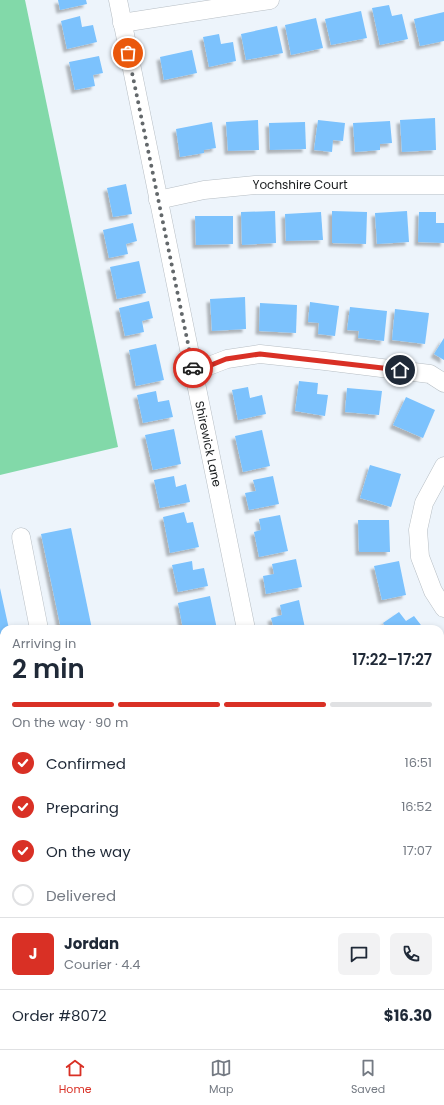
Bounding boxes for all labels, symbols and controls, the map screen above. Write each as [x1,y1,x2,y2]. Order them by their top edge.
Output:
pin [111,36,145,70]
icon: bag [117,42,139,64]
street label: Yochshire Court [252,176,348,193]
courier [173,348,213,388]
pin [383,353,417,387]
icon: car [182,357,204,379]
icon: home [389,359,411,381]
street label: Shirewick Lane [191,399,226,488]
text: Arriving in [12,634,76,653]
text: 17:22–17:27 [352,649,432,670]
text: 2 min [12,651,85,687]
text: On the way · 90 m [12,713,128,732]
icon: check [12,752,34,774]
text: Confirmed [46,753,126,774]
text: 16:51 [404,753,432,772]
icon: check [12,796,34,818]
text: Preparing [46,797,119,818]
text: 16:52 [401,797,432,816]
icon: check [12,840,34,862]
text: On the way [46,841,131,862]
text: 17:07 [403,841,432,860]
text: Delivered [46,885,116,906]
text: Jordan [64,933,119,954]
button: chat [338,933,380,975]
button: phone [390,933,432,975]
text: J [29,943,37,964]
text: Courier · 4.4 [64,955,140,974]
text: Order #8072 [12,1005,107,1026]
text: $16.30 [384,1005,432,1026]
tab: Home [59,1057,92,1098]
tab: Map [209,1057,233,1098]
tab: Saved [351,1057,385,1098]

